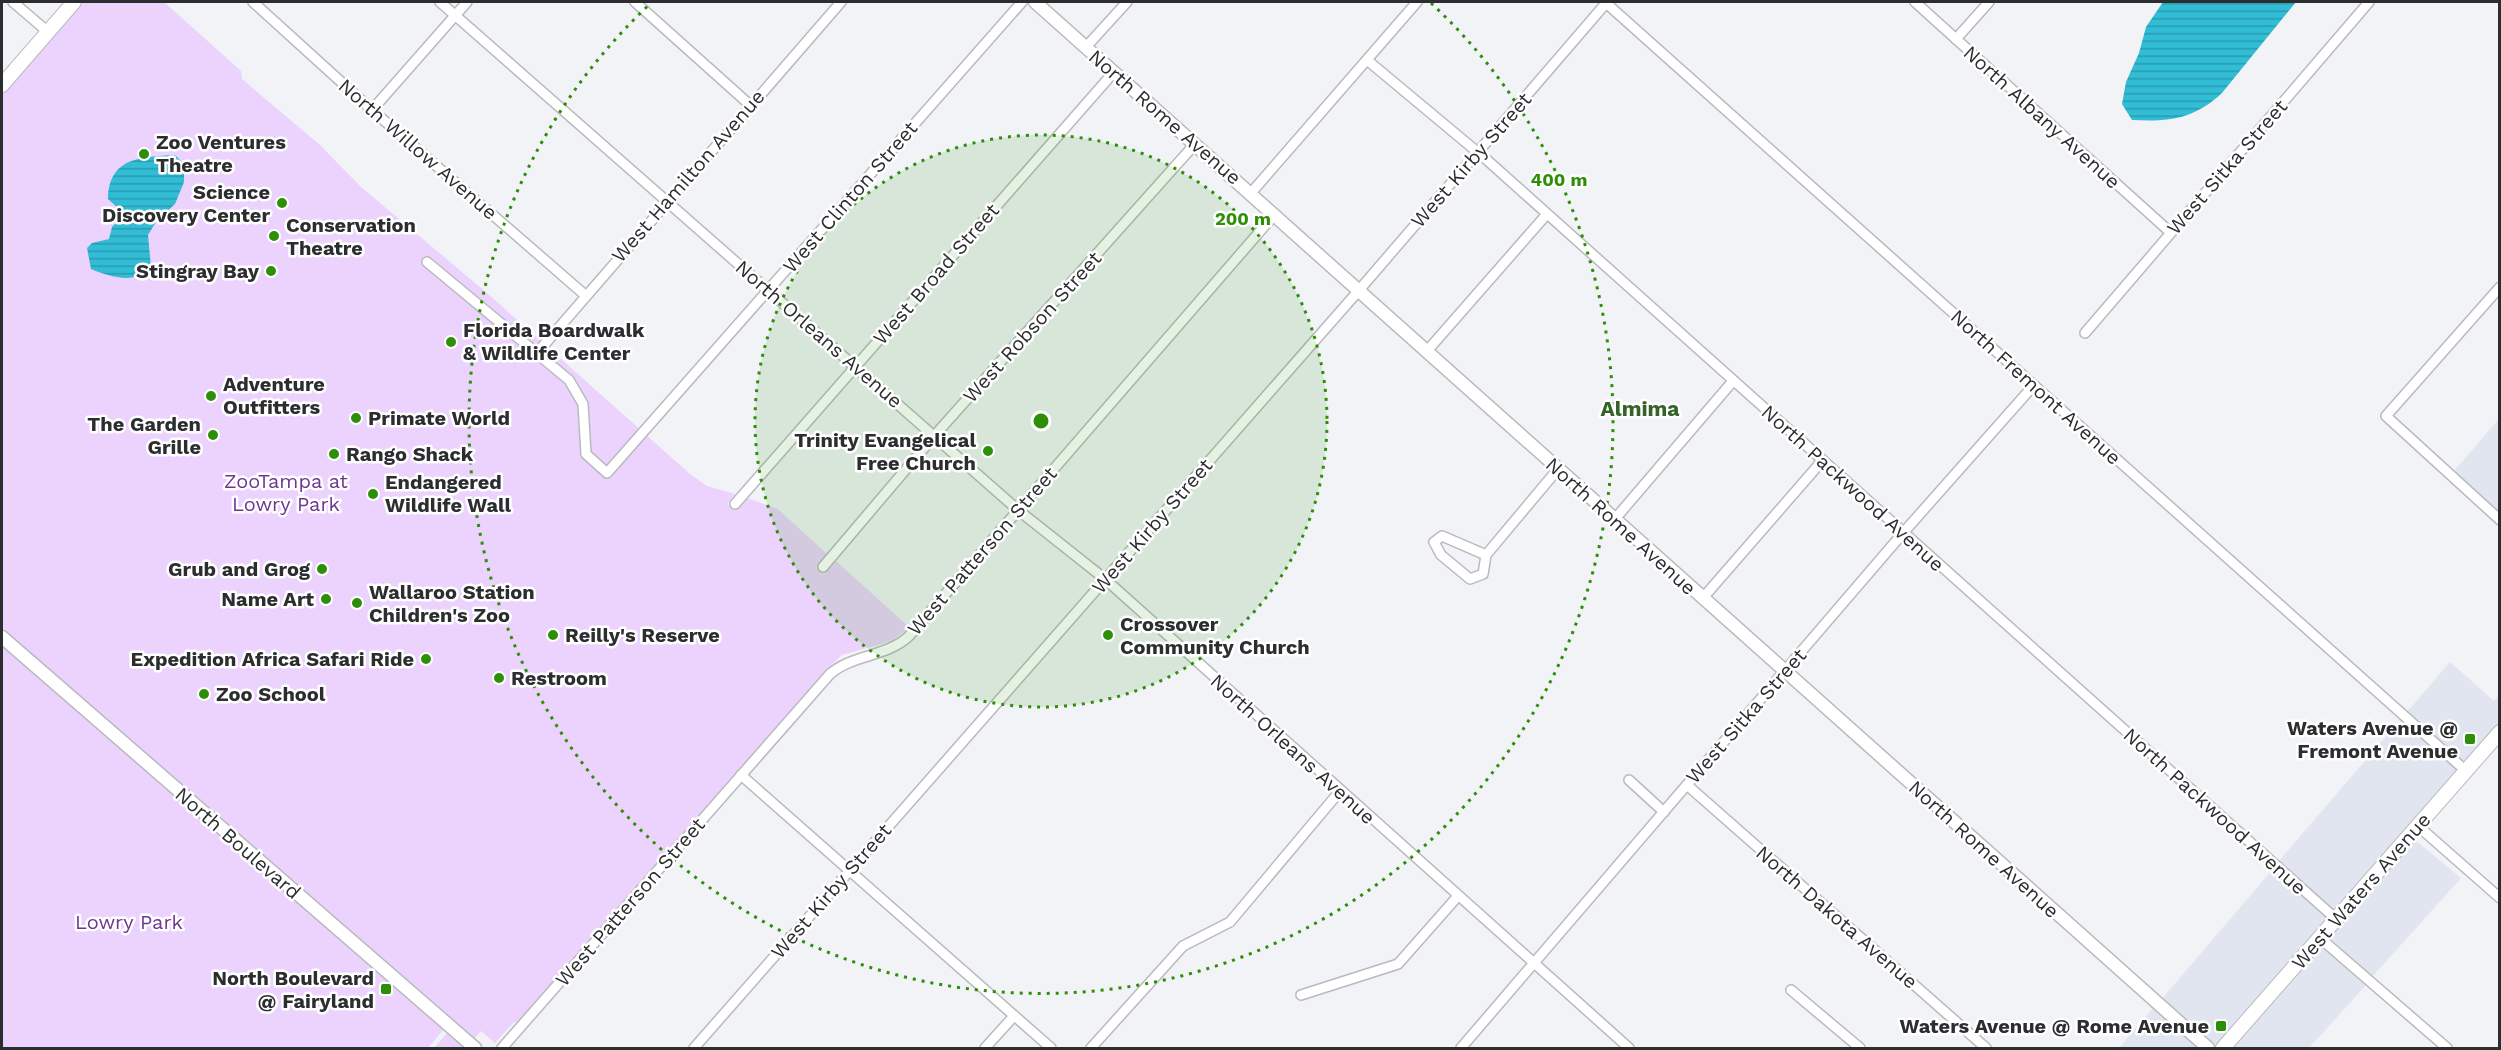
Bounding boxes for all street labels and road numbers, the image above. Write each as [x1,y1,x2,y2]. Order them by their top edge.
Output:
street label: North Albany Avenue [1959,40,2125,194]
street label: North Rome Avenue [1084,44,1246,190]
street label: North Willow Avenue [334,73,502,225]
street label: West Hamilton Avenue [606,85,770,267]
street label: West Kirby Street [1406,87,1537,233]
street label: West Sitka Street [2162,94,2293,240]
street label: West Clinton Street [778,116,923,278]
street label: West Broad Street [868,198,1004,350]
street label: West Robson Street [958,246,1107,408]
street label: North Orleans Avenue [731,255,907,413]
street label: North Fremont Avenue [1946,304,2126,470]
street label: North Packwood Avenue [1757,400,1949,576]
street label: North Rome Avenue [1541,452,1701,600]
street label: West Kirby Street [1087,453,1218,599]
street label: West Patterson Street [902,461,1062,640]
street label: West Sitka Street [1681,643,1812,789]
street label: North Orleans Avenue [1206,669,1380,829]
street label: North Packwood Avenue [2119,723,2311,899]
street label: North Rome Avenue [1904,775,2064,923]
street label: North Boulevard [170,782,306,904]
street label: West Waters Avenue [2286,808,2436,974]
street label: West Patterson Street [550,812,710,991]
street label: West Kirby Street [766,818,897,964]
street label: North Dakota Avenue [1751,840,1923,994]

